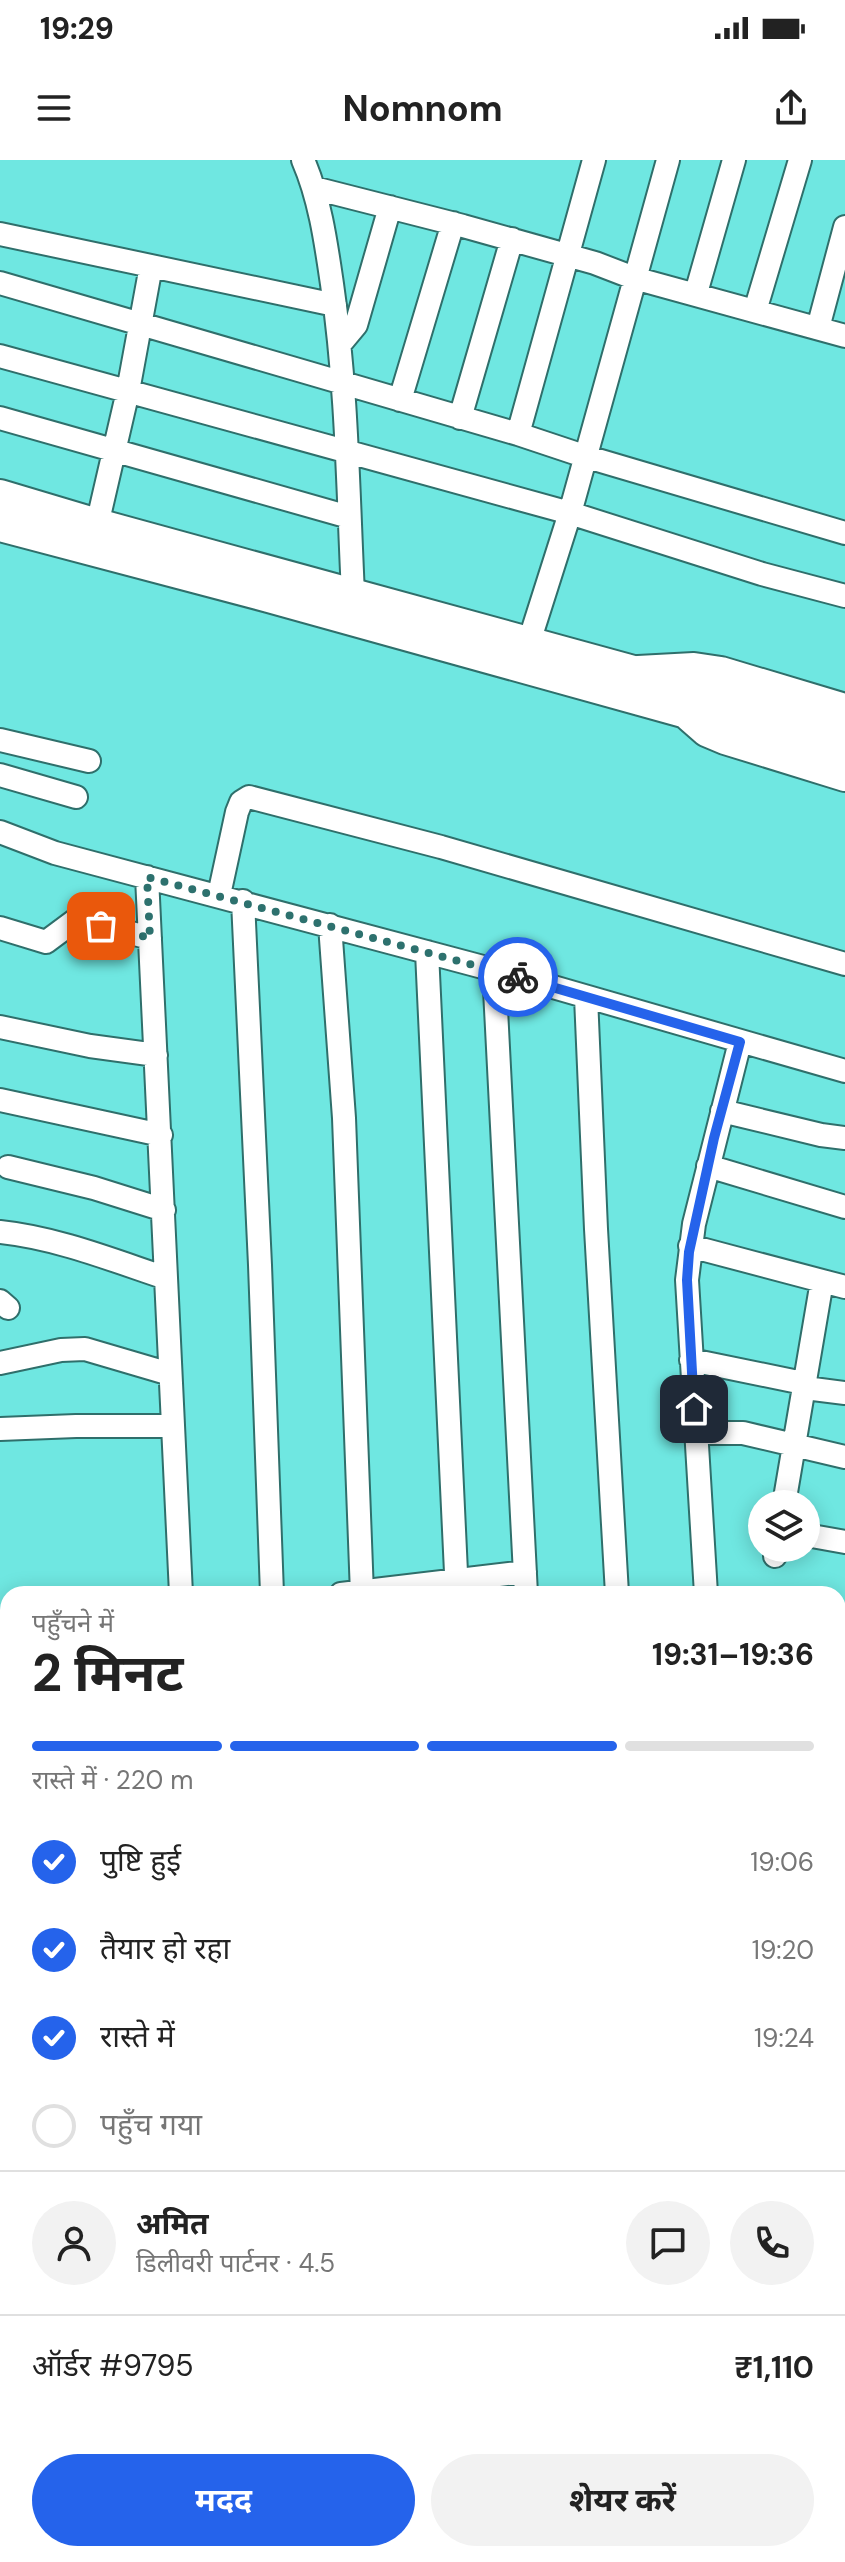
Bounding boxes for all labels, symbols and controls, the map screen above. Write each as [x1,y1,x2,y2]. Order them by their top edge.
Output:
text: 19:29 [40,9,114,48]
text: Nomnom [342,85,503,132]
icon: menu [32,86,76,130]
icon: share [769,86,813,130]
pin [67,892,135,960]
icon: bag [79,904,123,948]
courier [478,937,558,1017]
icon: bike [496,955,540,999]
pin [660,1375,728,1443]
icon: home [672,1387,716,1431]
map controls [748,1490,820,1562]
button: layers [748,1490,820,1562]
text: पहुँचने में [32,1606,114,1640]
text: 19:31–19:36 [652,1635,814,1674]
text: 2 मिनट [32,1639,183,1707]
text: रास्ते में · 220 m [32,1763,193,1797]
icon: check [32,1840,76,1884]
text: पुष्टि हुई [100,1841,181,1880]
text: 19:06 [750,1845,814,1879]
icon: check [32,1928,76,1972]
text: तैयार हो रहा [100,1929,230,1968]
text: 19:20 [752,1933,814,1967]
icon: check [32,2016,76,2060]
text: रास्ते में [100,2017,175,2056]
text: 19:24 [754,2021,814,2055]
text: पहुँच गया [100,2105,202,2144]
button: person [32,2201,116,2285]
button: chat [626,2201,710,2285]
button: phone [730,2201,814,2285]
text: अमित [136,2204,209,2243]
text: डिलीवरी पार्टनर · 4.5 [136,2246,335,2280]
text: ऑर्डर #9795 [32,2346,194,2385]
text: ₹1,110 [734,2348,814,2387]
button: मदद [32,2454,415,2546]
button: शेयर करें [431,2454,814,2546]

